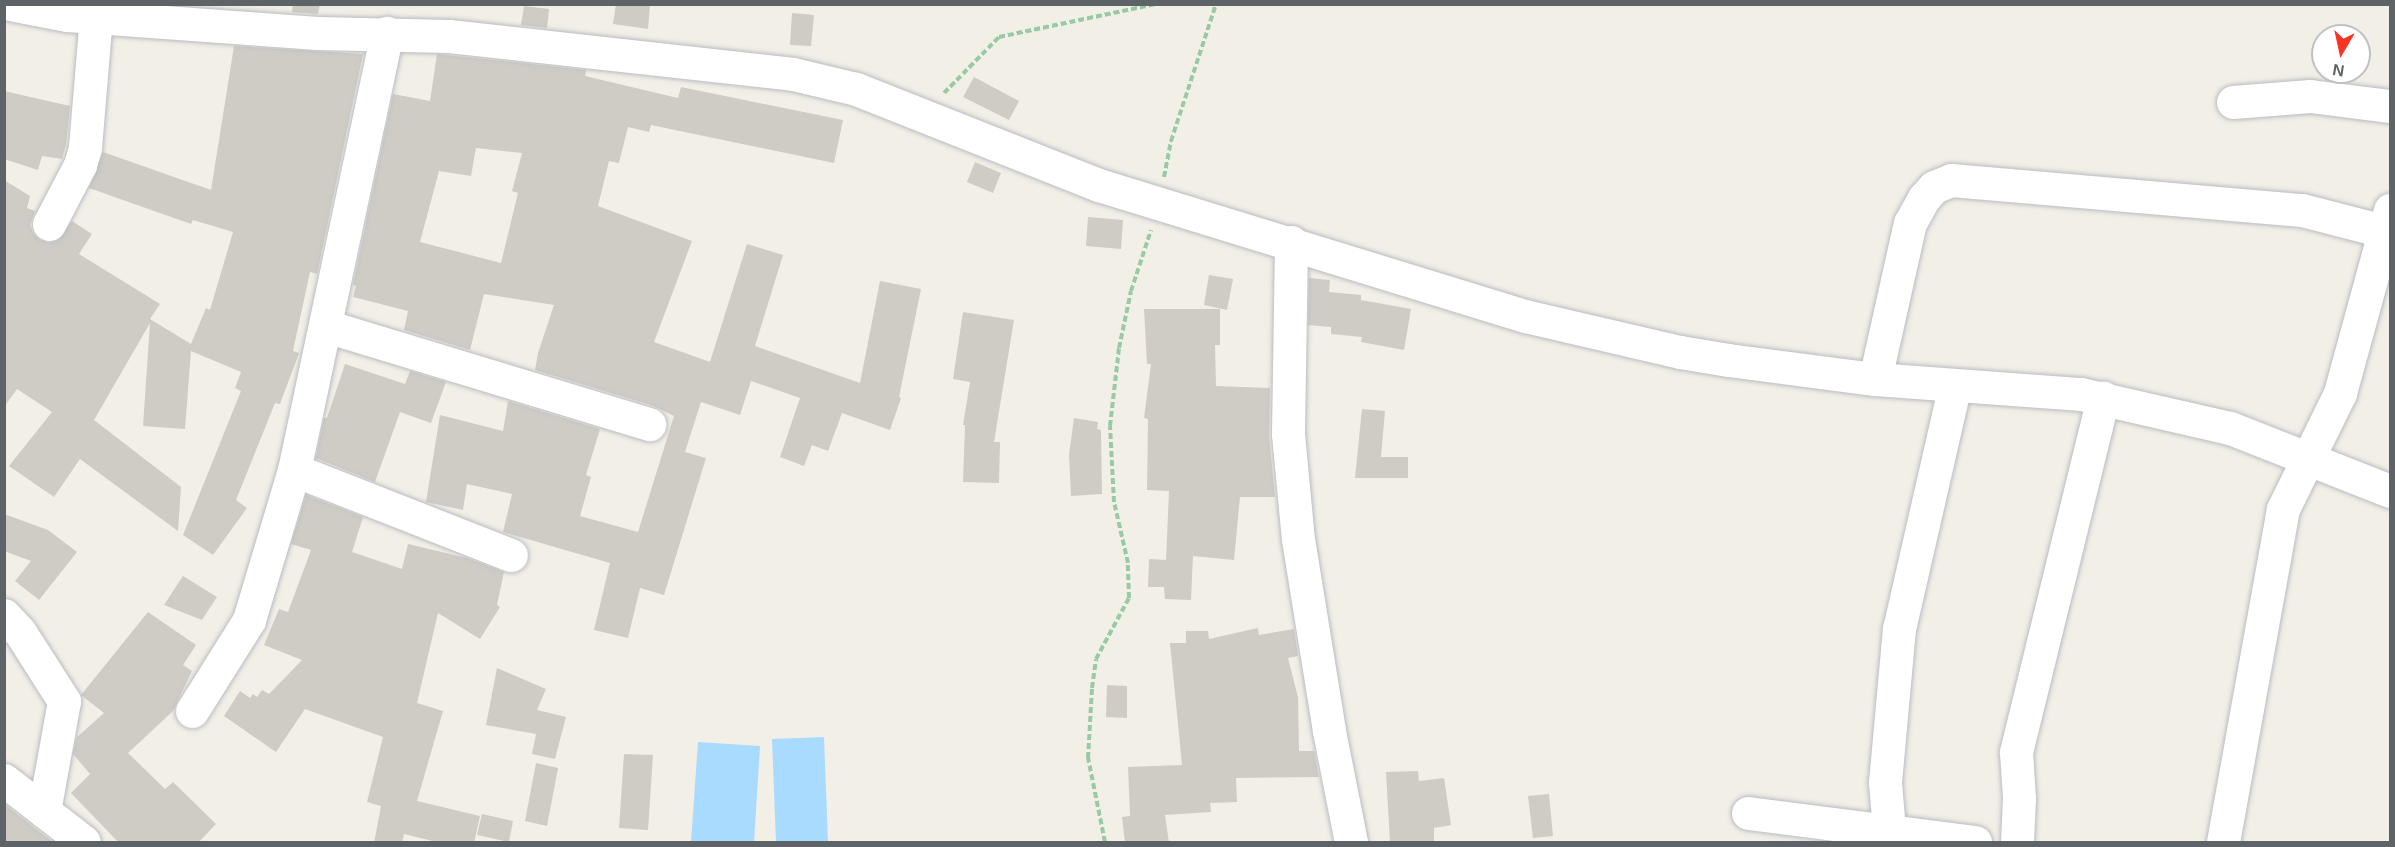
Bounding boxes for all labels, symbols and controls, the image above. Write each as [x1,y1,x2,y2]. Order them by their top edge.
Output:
north arrow [2311,24,2371,84]
text: N [2331,61,2345,80]

